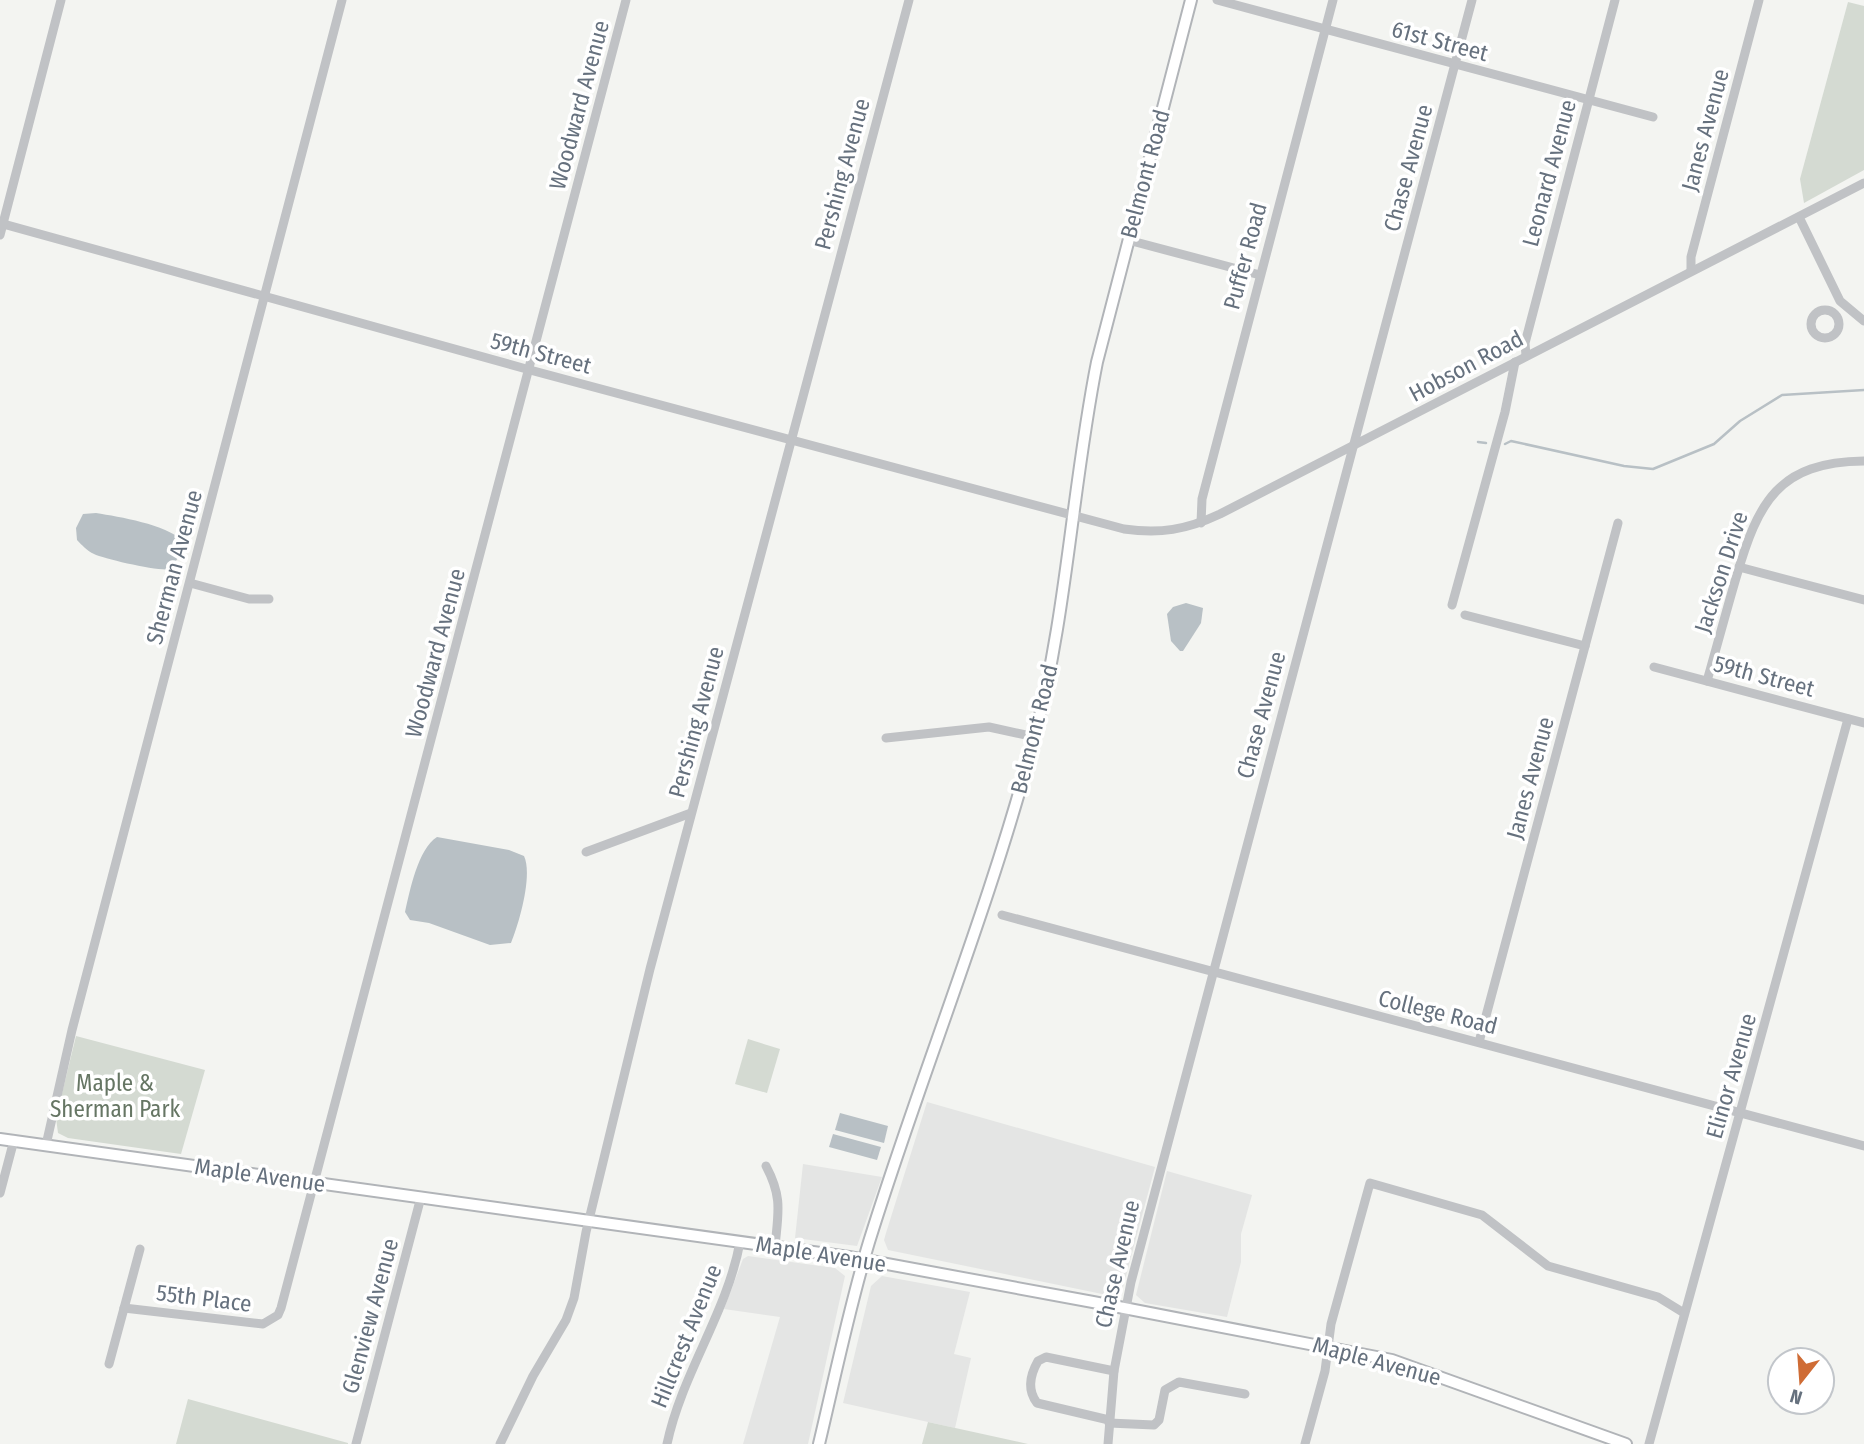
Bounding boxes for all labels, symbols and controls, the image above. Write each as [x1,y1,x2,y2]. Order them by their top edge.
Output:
street label: 61st Street [1389,15,1492,67]
street label: Woodward Avenue [543,17,615,193]
street label: Janes Avenue [1675,66,1735,194]
street label: Pershing Avenue [808,95,876,253]
street label: Leonard Avenue [1516,97,1582,249]
street label: Chase Avenue [1378,101,1438,235]
street label: Belmont Road [1114,106,1176,242]
street label: Puffer Road [1217,199,1273,313]
street label: Hobson Road [1404,324,1528,408]
street label: 59th Street [488,326,595,380]
street label: Sherman Avenue [140,487,208,647]
street label: Jackson Drive [1688,508,1754,636]
street label: Woodward Avenue [399,565,471,741]
street label: Pershing Avenue [662,643,730,801]
street label: Chase Avenue [1231,648,1291,782]
street label: 59th Street [1711,649,1818,703]
street label: Belmont Road [1004,661,1064,797]
street label: Janes Avenue [1500,714,1560,842]
street label: College Road [1376,984,1500,1040]
street label: Elinor Avenue [1700,1010,1762,1142]
park label: Maple & Sherman Park [50,1069,180,1123]
street label: Maple Avenue [193,1152,327,1198]
street label: Chase Avenue [1089,1197,1145,1331]
street label: Maple Avenue [754,1230,888,1278]
street label: Glenview Avenue [336,1235,404,1397]
street label: Hillcrest Avenue [645,1260,727,1412]
street label: 55th Place [155,1278,253,1318]
street label: Maple Avenue [1310,1330,1444,1392]
north arrow [1766,1346,1836,1416]
text: N [1787,1384,1805,1409]

